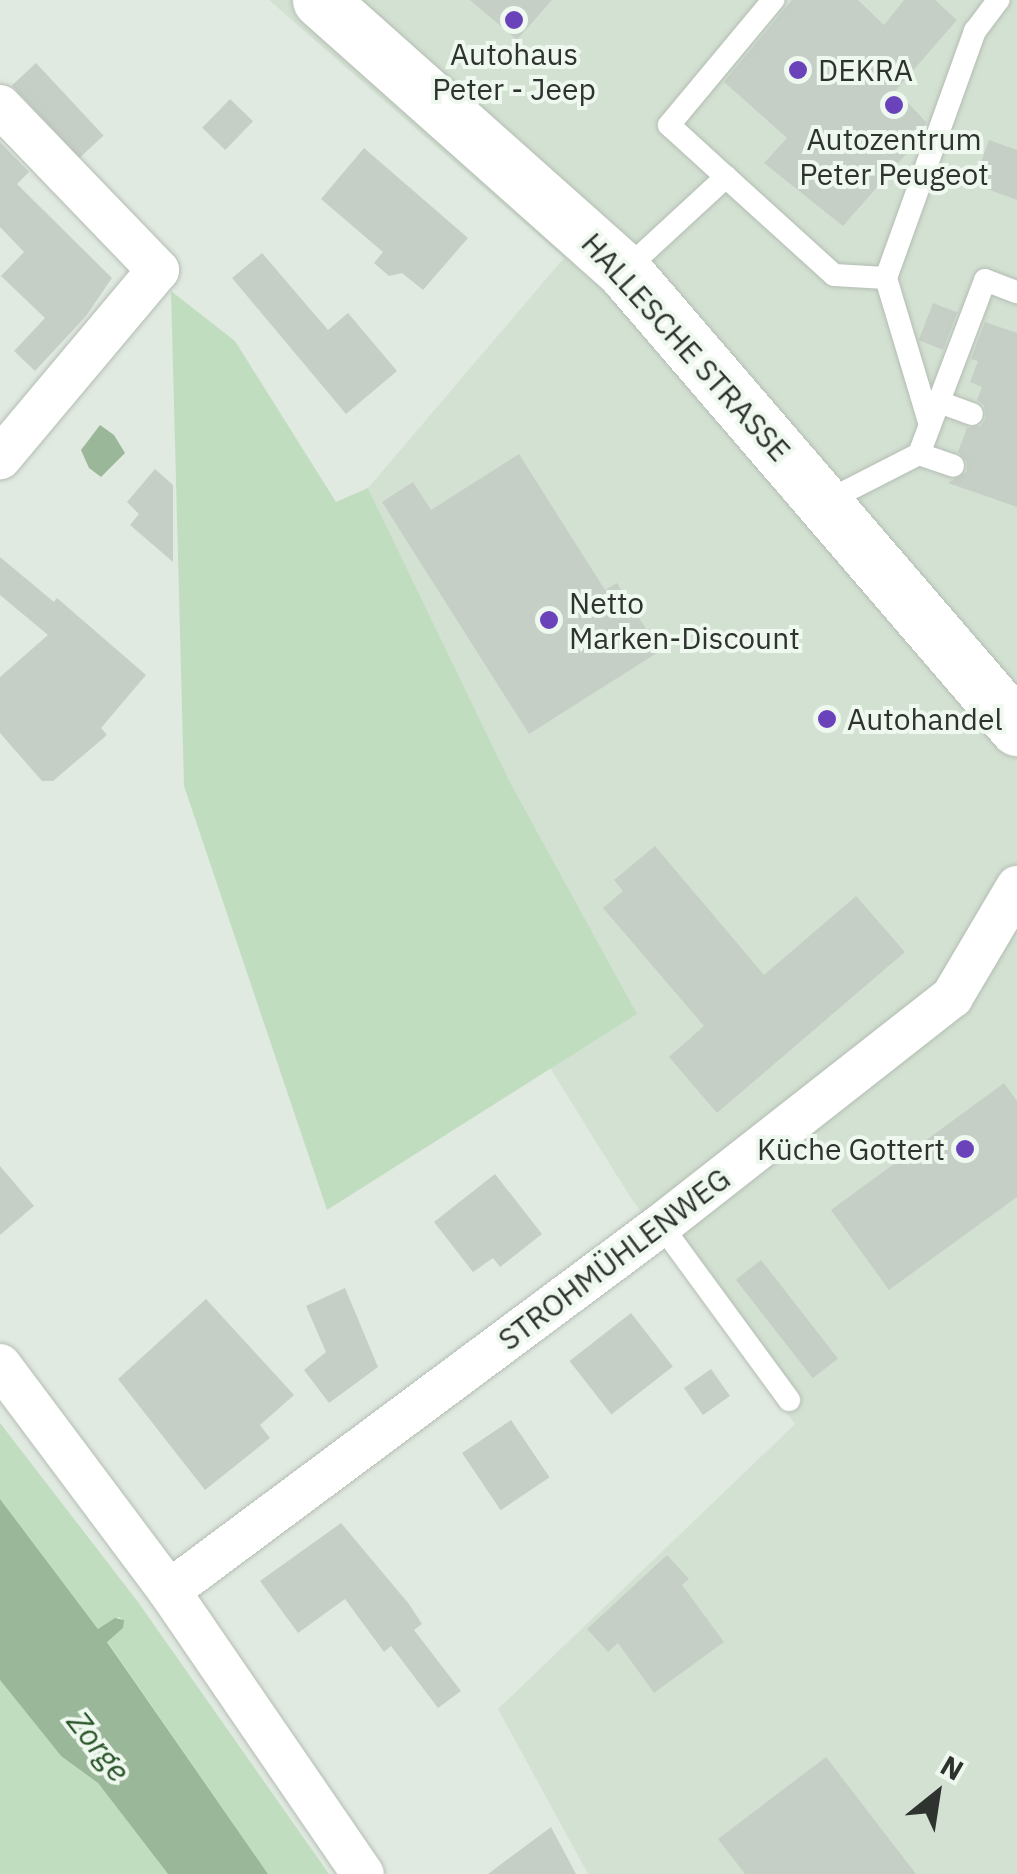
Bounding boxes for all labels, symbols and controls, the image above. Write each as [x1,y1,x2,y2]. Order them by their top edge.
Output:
marker: Autohaus Peter - Jeep [503,9,525,31]
place label: Autohaus Peter - Jeep [432,36,596,106]
place label: DEKRA [818,52,913,88]
marker: DEKRA [787,59,809,81]
marker: Autozentrum Peter Peugeot [883,94,905,116]
place label: Autozentrum Peter Peugeot [799,121,989,192]
street label: HALLESCHE STRASSE [574,226,798,468]
place label: Netto Marken-Discount [569,585,800,656]
marker: Netto Marken-Discount [538,609,560,631]
place label: Autohandel [847,701,1003,737]
marker: Autohandel [816,708,838,730]
place label: Küche Gottert [757,1131,945,1167]
marker: Küche Gottert [954,1138,976,1160]
street label: STROHMÜHLENWEG [491,1160,737,1358]
water label: Zorge [60,1703,138,1789]
north arrow [887,1744,987,1844]
text: N [934,1746,970,1789]

